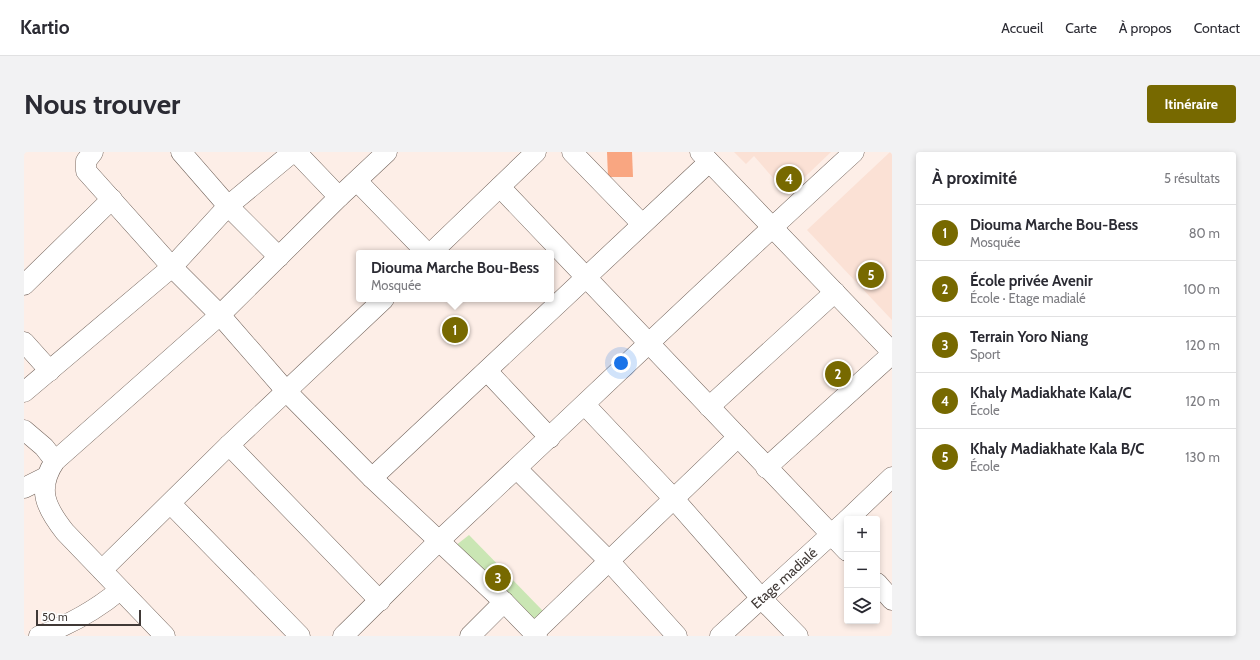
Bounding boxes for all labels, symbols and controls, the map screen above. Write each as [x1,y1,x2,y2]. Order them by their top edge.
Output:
text: Kartio [20,16,69,39]
text: Accueil [1001,19,1043,37]
text: Carte [1065,19,1097,37]
text: À propos [1119,19,1172,37]
text: Contact [1194,19,1240,37]
button: Itinéraire [1147,85,1236,123]
text: Nous trouver [24,87,180,121]
pin: 4 [776,164,802,194]
text: À proximité [932,168,1017,188]
text: 5 résultats [1164,170,1220,186]
text: Diouma Marche Bou-Bess [970,216,1138,234]
text: 1 [943,225,947,241]
text: 80 m [1189,225,1220,241]
text: Mosquée [970,234,1020,250]
popup [356,250,554,302]
text: Diouma Marche Bou-Bess [371,259,539,277]
pin: 5 [858,260,884,290]
text: École privée Avenir [970,272,1093,290]
text: Mosquée [371,277,421,293]
text: 2 [942,281,948,297]
text: 100 m [1183,281,1220,297]
text: École · Etage madialé [970,290,1086,306]
pin: 1 [442,315,468,345]
text: Terrain Yoro Niang [970,328,1088,346]
text: 3 [941,337,949,353]
text: 120 m [1186,337,1220,353]
text: Sport [970,346,1000,362]
your location [611,353,631,373]
pin: 2 [825,359,851,389]
text: Khaly Madiakhate Kala/C [970,384,1132,402]
text: 4 [941,393,949,409]
text: 120 m [1186,393,1220,409]
text: École [970,402,1000,418]
text: Khaly Madiakhate Kala B/C [970,440,1144,458]
text: 5 [942,449,948,465]
text: 130 m [1185,449,1220,465]
text: École [970,458,1000,474]
map controls [844,516,880,624]
button: + [844,516,880,552]
street label: Etage madialé [747,543,821,613]
button: − [844,552,880,588]
pin: 3 [485,563,511,593]
button: layers [844,588,880,624]
scale bar [36,608,141,627]
text: 50 m [42,610,68,624]

